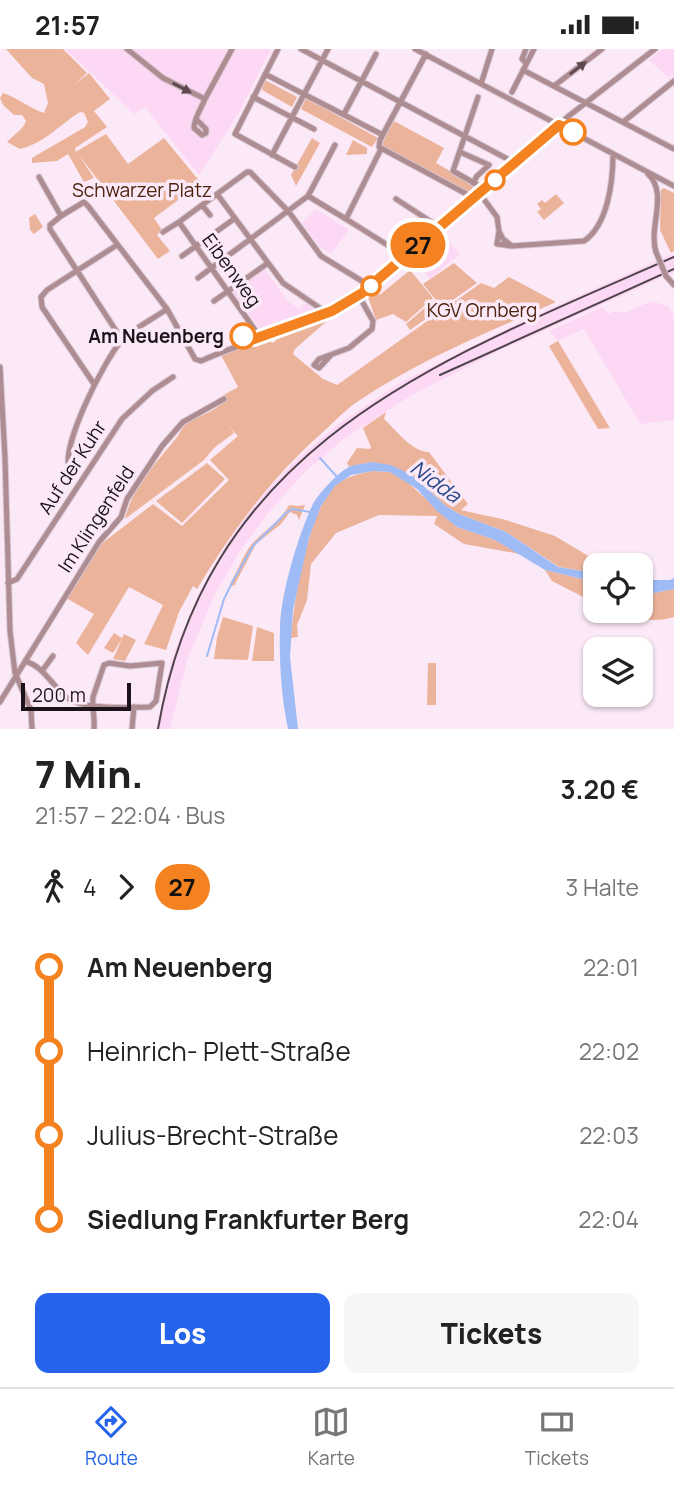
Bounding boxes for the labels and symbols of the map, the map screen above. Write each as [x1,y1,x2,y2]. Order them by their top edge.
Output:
one-way arrow [569,60,587,75]
one-way arrow [172,83,192,94]
unlabelled marker [560,119,586,145]
unlabelled marker [485,170,505,190]
park label: Schwarzer Platz [72,177,212,203]
line badge: 27 [386,222,450,268]
street label: Eibenweg [196,228,268,312]
unlabelled marker [361,276,381,296]
park label: KGV Ornberg [427,297,537,323]
place label: Am Neuenberg [88,323,224,349]
marker: Am Neuenberg [230,323,256,349]
street label: Auf der Kuhr [32,415,112,519]
water label: Nidda [405,453,468,510]
street label: Im Klingenfeld [52,461,140,577]
scale bar [21,680,131,712]

